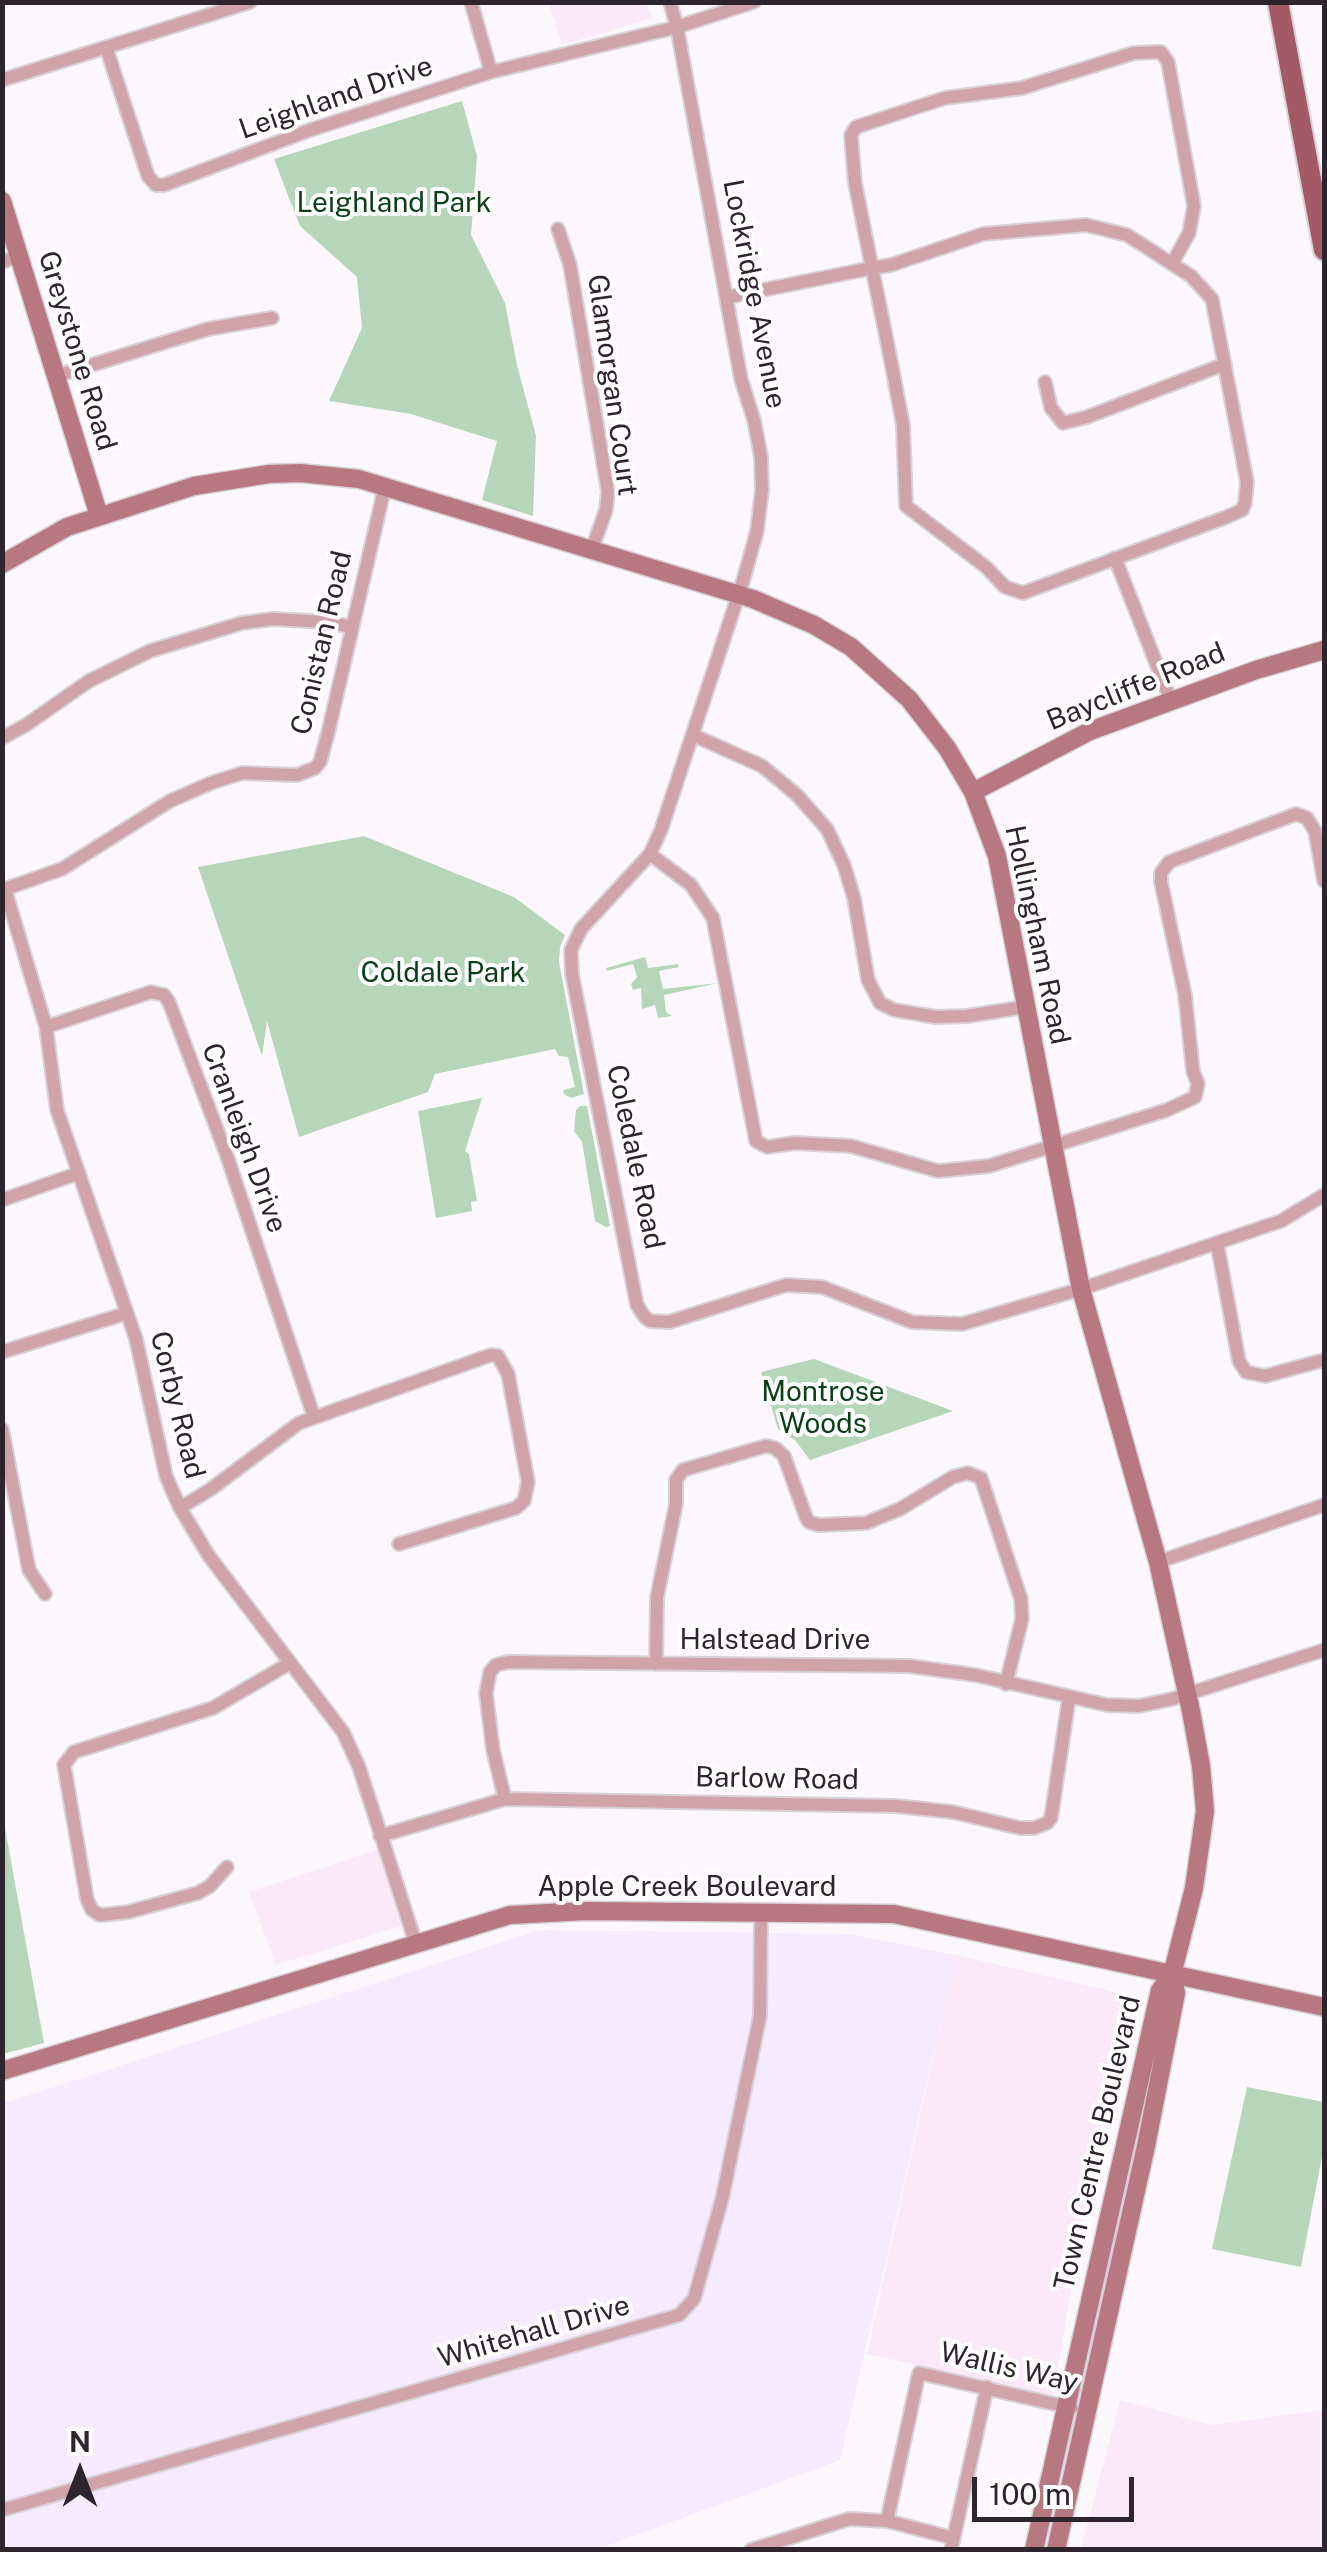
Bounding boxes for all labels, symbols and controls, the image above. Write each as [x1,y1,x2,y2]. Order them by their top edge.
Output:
street label: Leighland Drive [235,49,437,147]
street label: Lockridge Avenue [715,177,793,411]
park label: Leighland Park [296,186,492,220]
street label: Greystone Road [31,247,123,455]
street label: Glamorgan Court [580,272,644,498]
street label: Conistan Road [285,548,359,738]
street label: Baycliffe Road [1042,636,1230,738]
street label: Hollingham Road [997,822,1077,1048]
park label: Coldale Park [360,956,526,990]
street label: Cranleigh Drive [194,1039,294,1237]
street label: Coledale Road [599,1062,671,1252]
street label: Corby Road [142,1328,212,1482]
park label: Montrose Woods [761,1375,885,1441]
street label: Halstead Drive [680,1623,870,1657]
street label: Barlow Road [695,1761,859,1797]
street label: Apple Creek Boulevard [537,1870,837,1904]
street label: Town Centre Boulevard [1048,1992,1148,2294]
street label: Whitehall Drive [434,2289,634,2375]
street label: Wallis Way [937,2336,1081,2400]
north arrow [30,2422,130,2522]
text: N [69,2425,91,2458]
scale bar [977,2457,1140,2519]
text: 100 m [989,2476,1071,2512]

